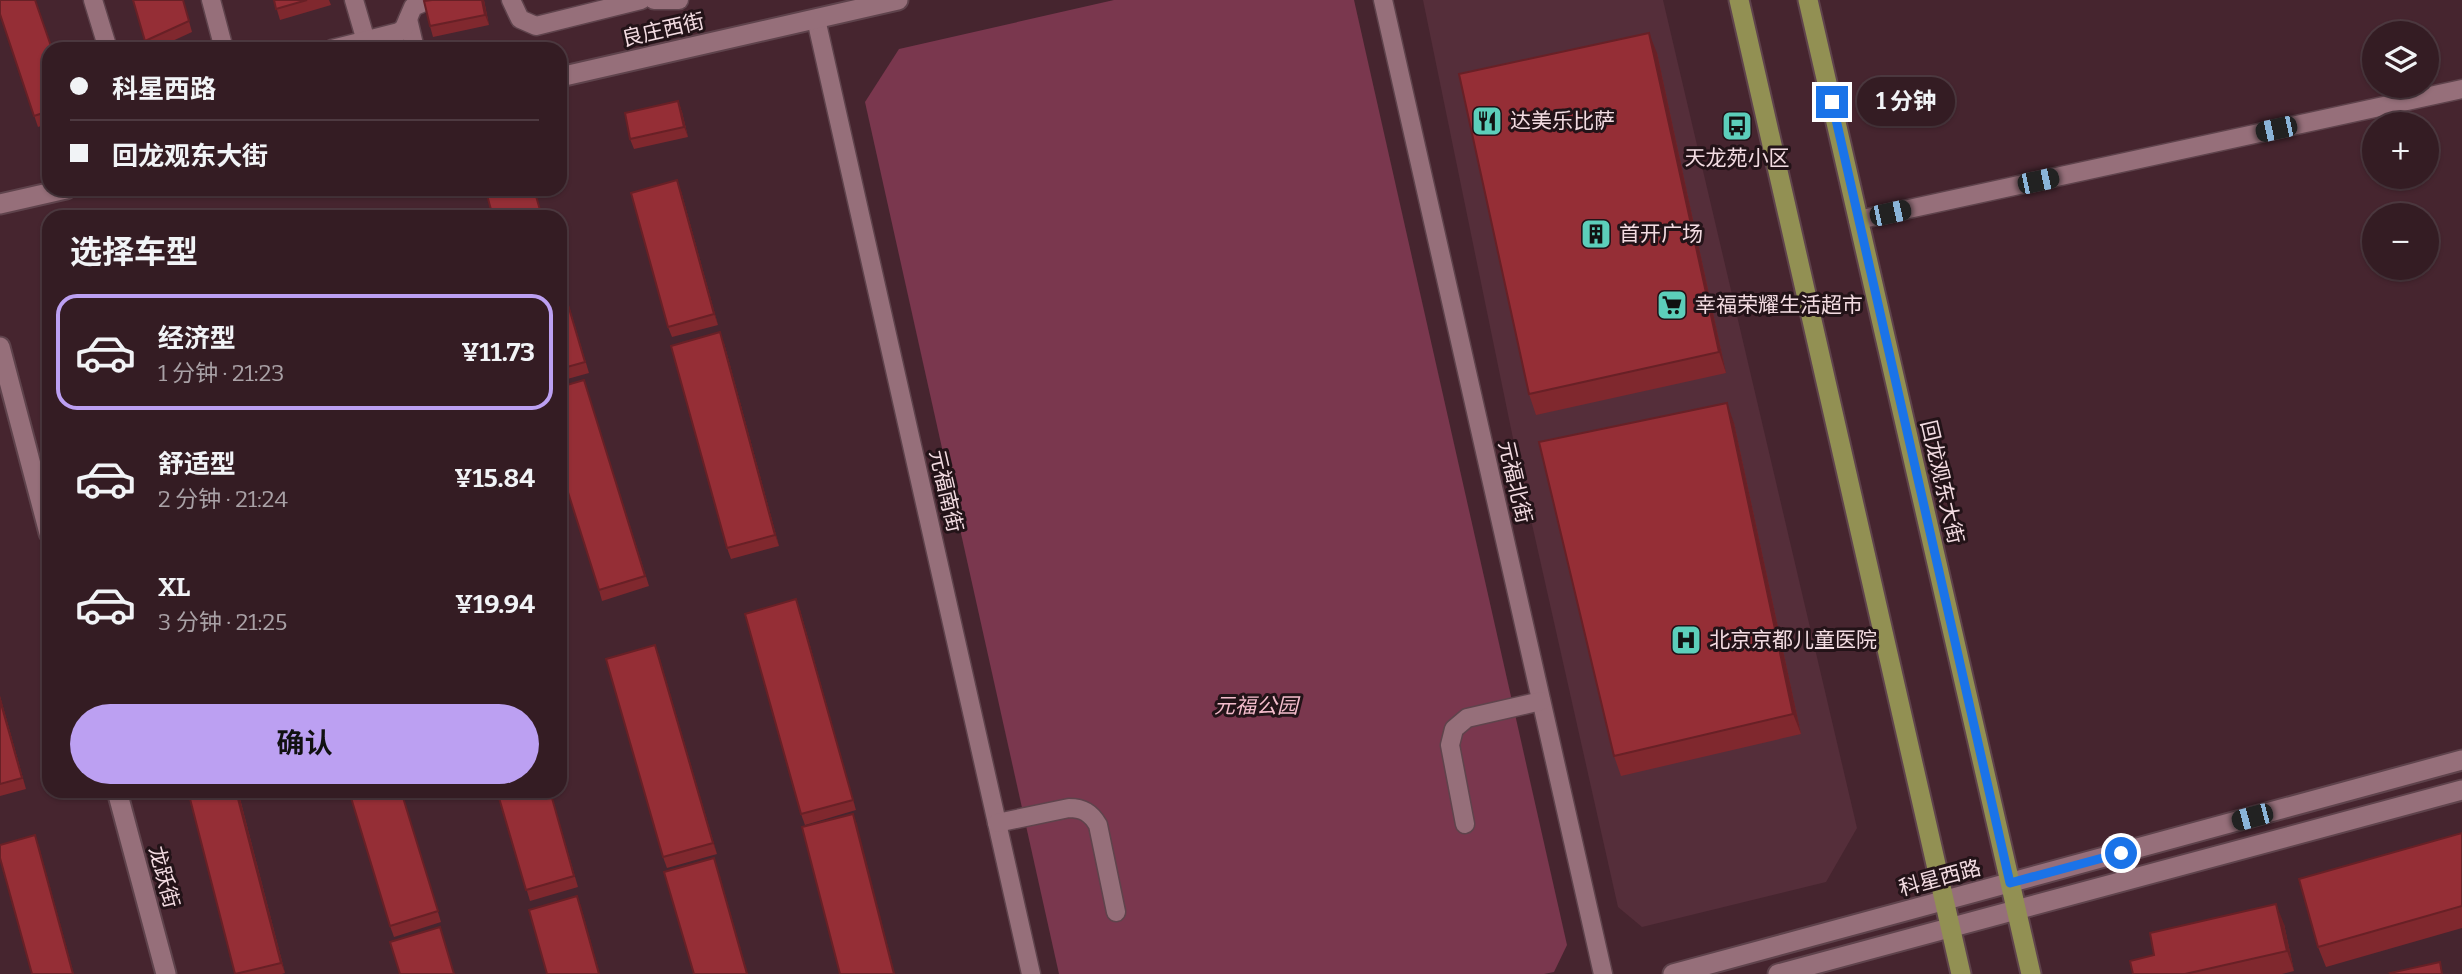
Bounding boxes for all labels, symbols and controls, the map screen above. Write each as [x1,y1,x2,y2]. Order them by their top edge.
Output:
street label: 良庄西街 [619,8,707,52]
map controls [2362,21,2439,280]
button: layers [2362,21,2439,98]
text: 科星西路 [112,74,216,105]
callout: 1 分钟 [1856,78,1954,126]
route end [1816,86,1848,118]
text: 1 分钟 [1876,87,1936,115]
restaurant icon: 达美乐比萨 [1470,104,1504,138]
place label: 达美乐比萨 [1510,108,1615,134]
bus stop icon: 天龙苑小区 [1720,109,1754,143]
button: + [2362,112,2439,189]
car [2254,114,2299,144]
text: 回龙观东大街 [112,141,268,172]
place label: 天龙苑小区 [1685,145,1790,171]
car [2016,166,2061,196]
car [1868,198,1913,228]
button: − [2362,203,2439,280]
building icon: 首开广场 [1579,217,1613,251]
place label: 首开广场 [1619,221,1703,247]
text: 选择车型 [70,233,198,271]
supermarket icon: 幸福荣耀生活超市 [1655,288,1689,322]
place label: 幸福荣耀生活超市 [1695,292,1863,318]
icon: car [74,321,137,384]
text: 经济型 [158,323,236,354]
text: ¥11.73 [461,337,535,368]
text: 1 分钟 · 21:23 [158,359,284,387]
street label: 回龙观东大街 [1915,418,1969,546]
street label: 元福北街 [1493,438,1537,526]
icon: car [74,447,137,510]
street label: 元福南街 [924,447,968,535]
text: 舒适型 [158,449,236,480]
text: ¥15.84 [454,463,535,494]
text: 2 分钟 · 21:24 [158,485,288,513]
text: XL [158,572,190,603]
icon: car [74,573,137,636]
text: ¥19.94 [455,589,535,620]
text: 3 分钟 · 21:25 [158,608,287,636]
hospital icon: 北京京都儿童医院 [1669,623,1703,657]
place label: 北京京都儿童医院 [1709,627,1877,653]
park label: 元福公园 [1214,693,1301,719]
button: 确认 [70,704,539,784]
car [2229,801,2276,833]
route start [2105,837,2137,869]
street label: 龙跃街 [143,843,185,911]
street label: 科星西路 [1896,855,1984,901]

